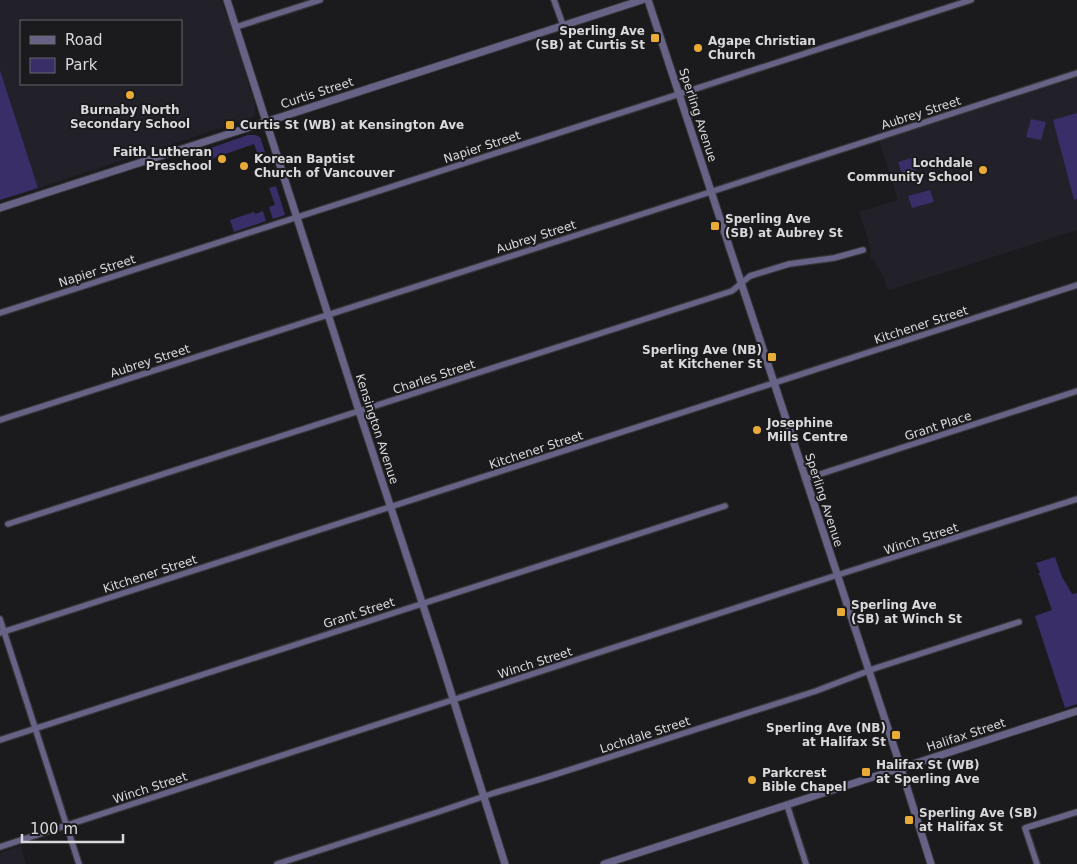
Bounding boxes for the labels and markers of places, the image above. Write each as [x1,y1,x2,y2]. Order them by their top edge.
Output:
place label: Sperling Ave (SB) at Curtis St [535,24,645,52]
marker: Sperling Ave (SB) at Curtis St [649,32,661,44]
place label: Agape Christian Church [708,34,816,62]
marker: Agape Christian Church [692,42,704,54]
marker: Burnaby North Secondary School [124,89,136,101]
place label: Burnaby North Secondary School [70,103,190,131]
place label: Curtis St (WB) at Kensington Ave [240,118,464,132]
marker: Curtis St (WB) at Kensington Ave [224,119,236,131]
place label: Faith Lutheran Preschool [113,145,212,173]
place label: Korean Baptist Church of Vancouver [254,152,394,180]
marker: Faith Lutheran Preschool [216,153,228,165]
place label: Lochdale Community School [847,156,973,184]
marker: Korean Baptist Church of Vancouver [238,160,250,172]
marker: Lochdale Community School [977,164,989,176]
place label: Sperling Ave (SB) at Aubrey St [725,212,843,240]
marker: Sperling Ave (SB) at Aubrey St [709,220,721,232]
place label: Sperling Ave (NB) at Kitchener St [642,343,762,371]
marker: Sperling Ave (NB) at Kitchener St [766,351,778,363]
place label: Josephine Mills Centre [766,416,848,444]
marker: Josephine Mills Centre [751,424,763,436]
place label: Sperling Ave (SB) at Winch St [851,598,962,626]
marker: Sperling Ave (SB) at Winch St [835,606,847,618]
place label: Sperling Ave (NB) at Halifax St [766,721,886,749]
marker: Sperling Ave (NB) at Halifax St [890,729,902,741]
place label: Halifax St (WB) at Sperling Ave [876,758,980,786]
place label: Parkcrest Bible Chapel [762,766,847,794]
marker: Halifax St (WB) at Sperling Ave [860,766,872,778]
marker: Parkcrest Bible Chapel [746,774,758,786]
place label: Sperling Ave (SB) at Halifax St [919,806,1038,834]
marker: Sperling Ave (SB) at Halifax St [903,814,915,826]

